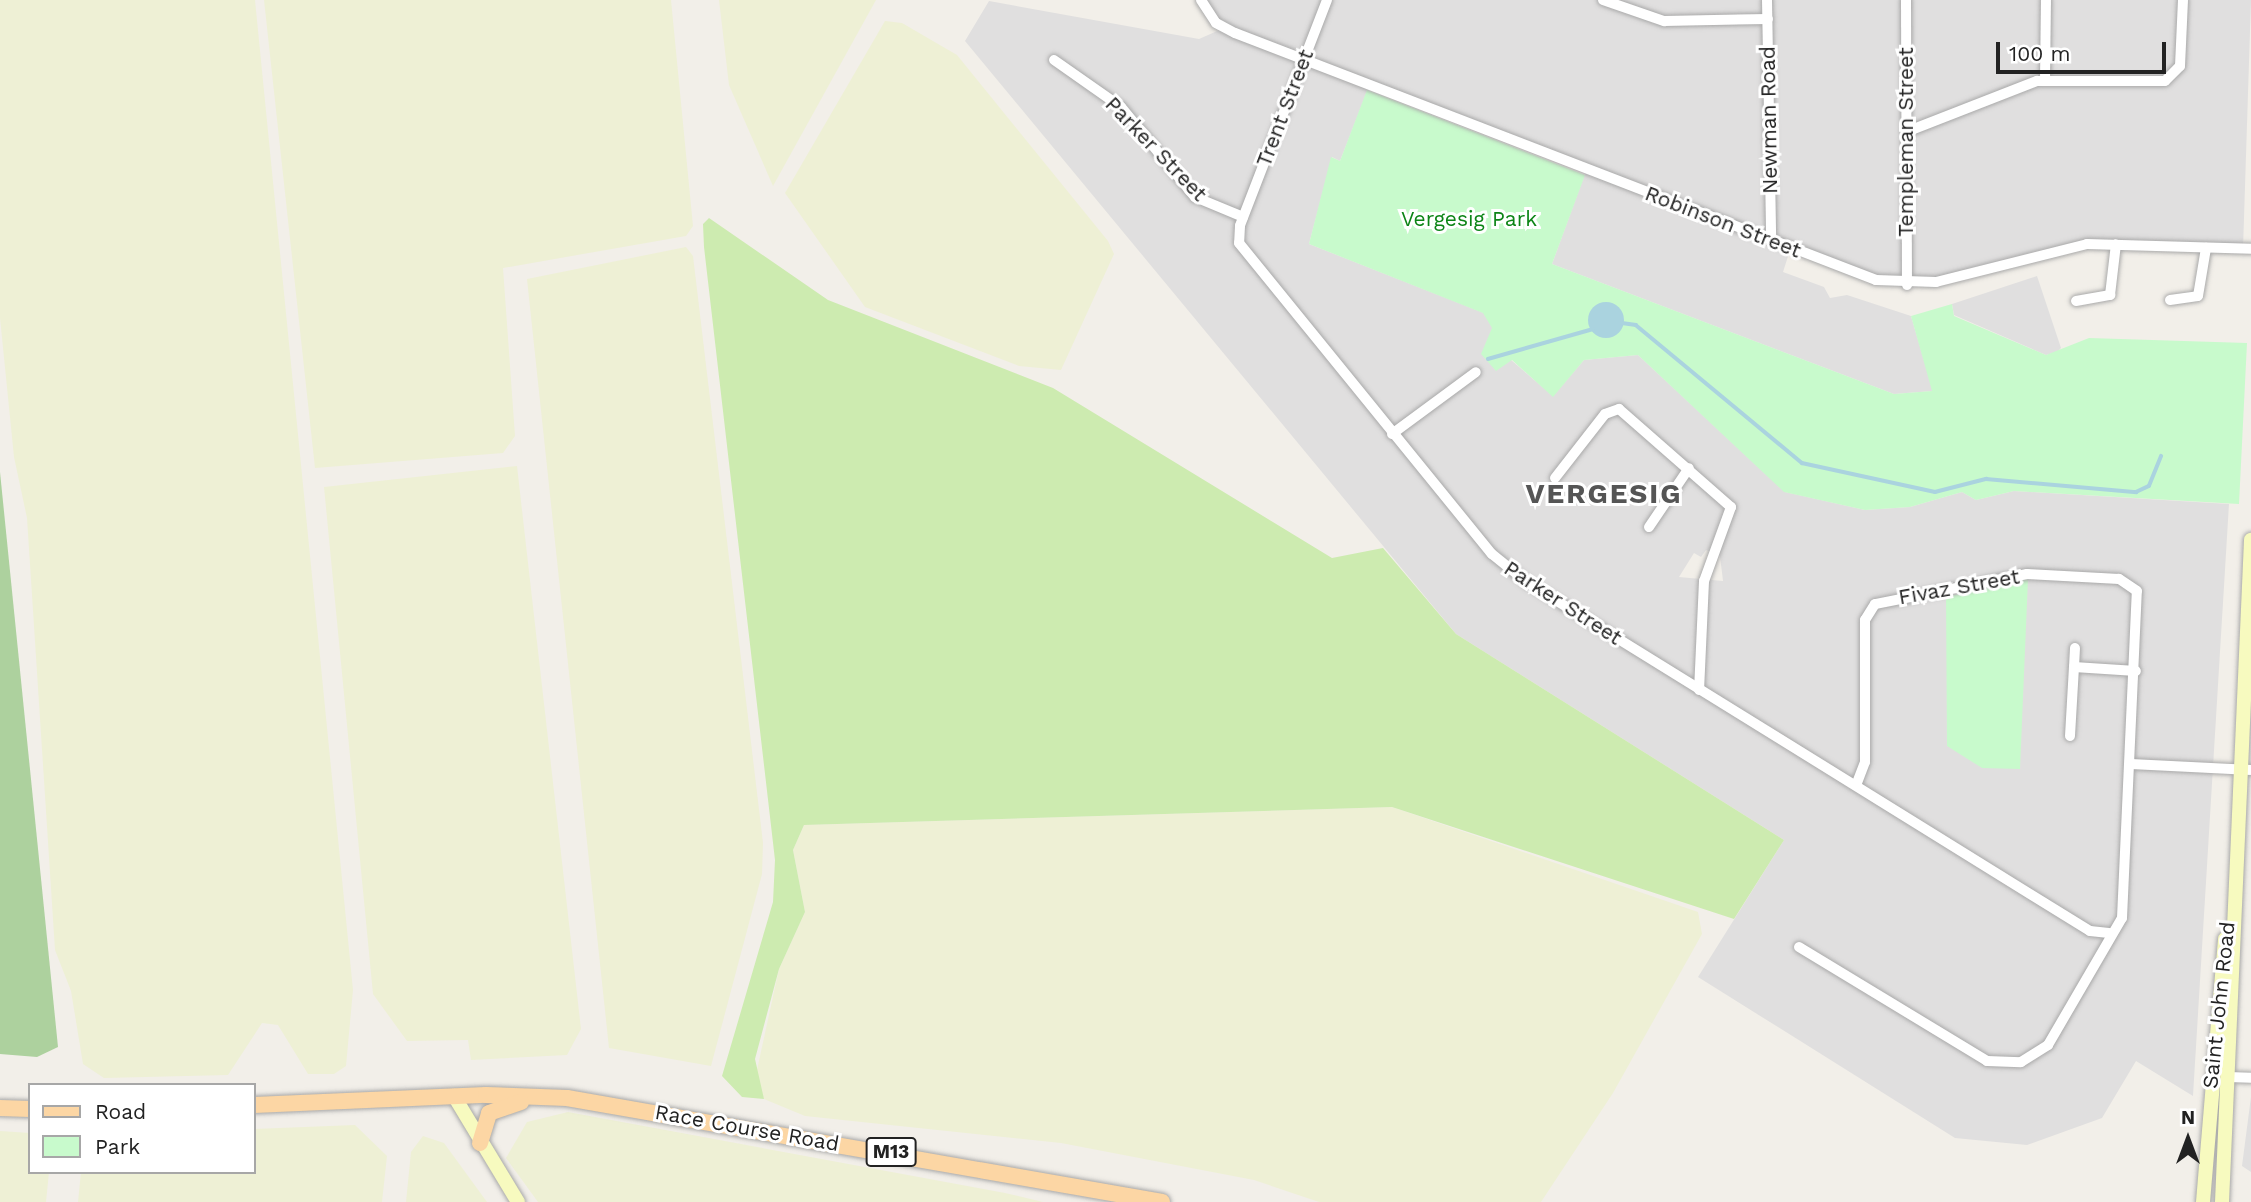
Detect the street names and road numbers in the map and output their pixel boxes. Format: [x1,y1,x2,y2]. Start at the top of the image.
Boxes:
street label: Trent Street [1251,46,1319,170]
street label: Newman Road [1755,46,1783,194]
street label: Templeman Street [1893,47,1919,237]
street label: Parker Street [1100,91,1212,207]
street label: Robinson Street [1641,181,1805,263]
street label: Parker Street [1499,555,1627,651]
street label: Fivaz Street [1896,564,2022,610]
street label: Saint John Road [2198,920,2240,1090]
street label: Race Course Road [653,1099,841,1157]
road number: M13 [865,1136,917,1168]

